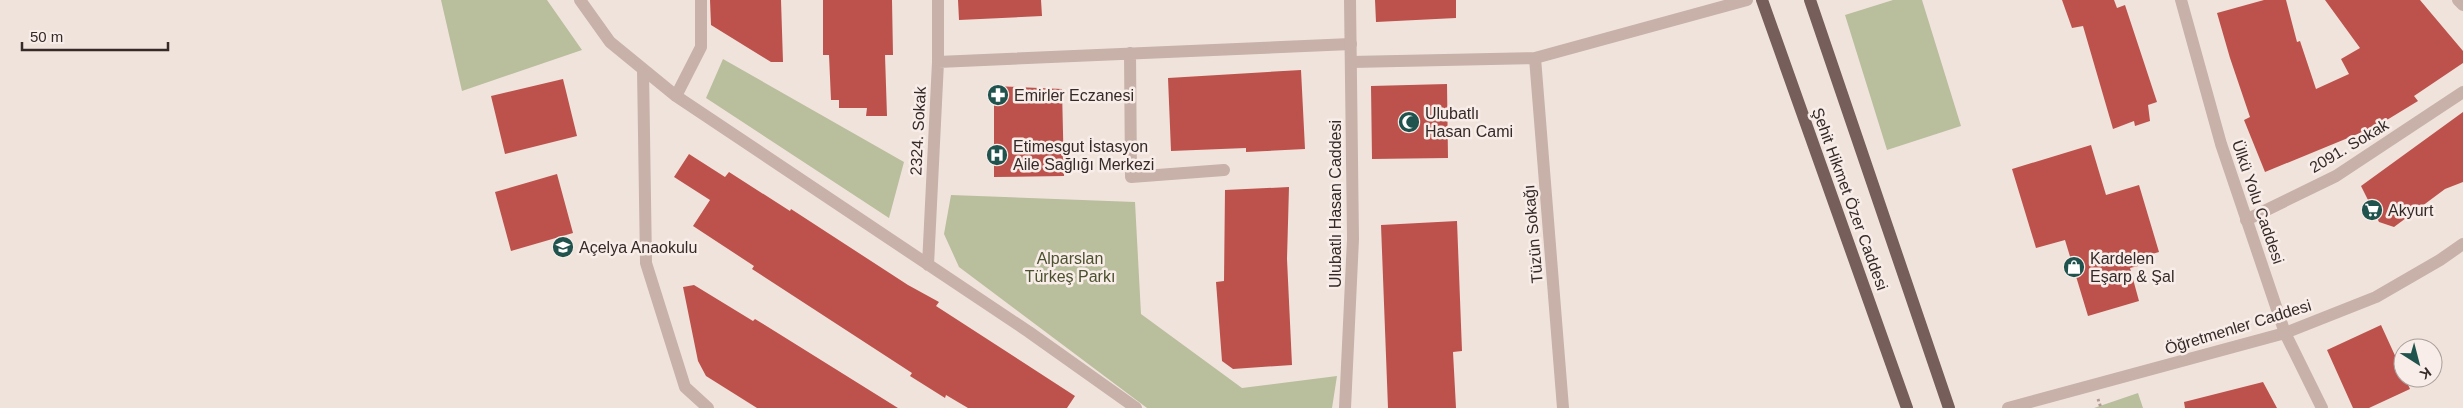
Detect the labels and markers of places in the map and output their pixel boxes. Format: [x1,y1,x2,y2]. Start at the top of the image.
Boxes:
pharmacy icon: Emirler Eczanesi [986,83,1010,107]
place label: Emirler Eczanesi [1014,87,1134,104]
place label: Ulubatlı Hasan Cami [1425,105,1513,140]
mosque icon: Ulubatlı Hasan Cami [1397,110,1421,134]
place label: Etimesgut İstasyon Aile Sağlığı Merkezi [1013,137,1154,173]
hospital icon: Etimesgut İstasyon Aile Sağlığı Merkezi [985,143,1009,167]
supermarket icon: Akyurt [2360,198,2384,222]
place label: Akyurt [2388,202,2434,219]
school or university icon: Açelya Anaokulu [551,235,575,259]
place label: Açelya Anaokulu [579,239,697,256]
place label: Kardelen Eşarp & Şal [2090,250,2174,285]
shop icon: Kardelen Eşarp & Şal [2062,255,2086,279]

